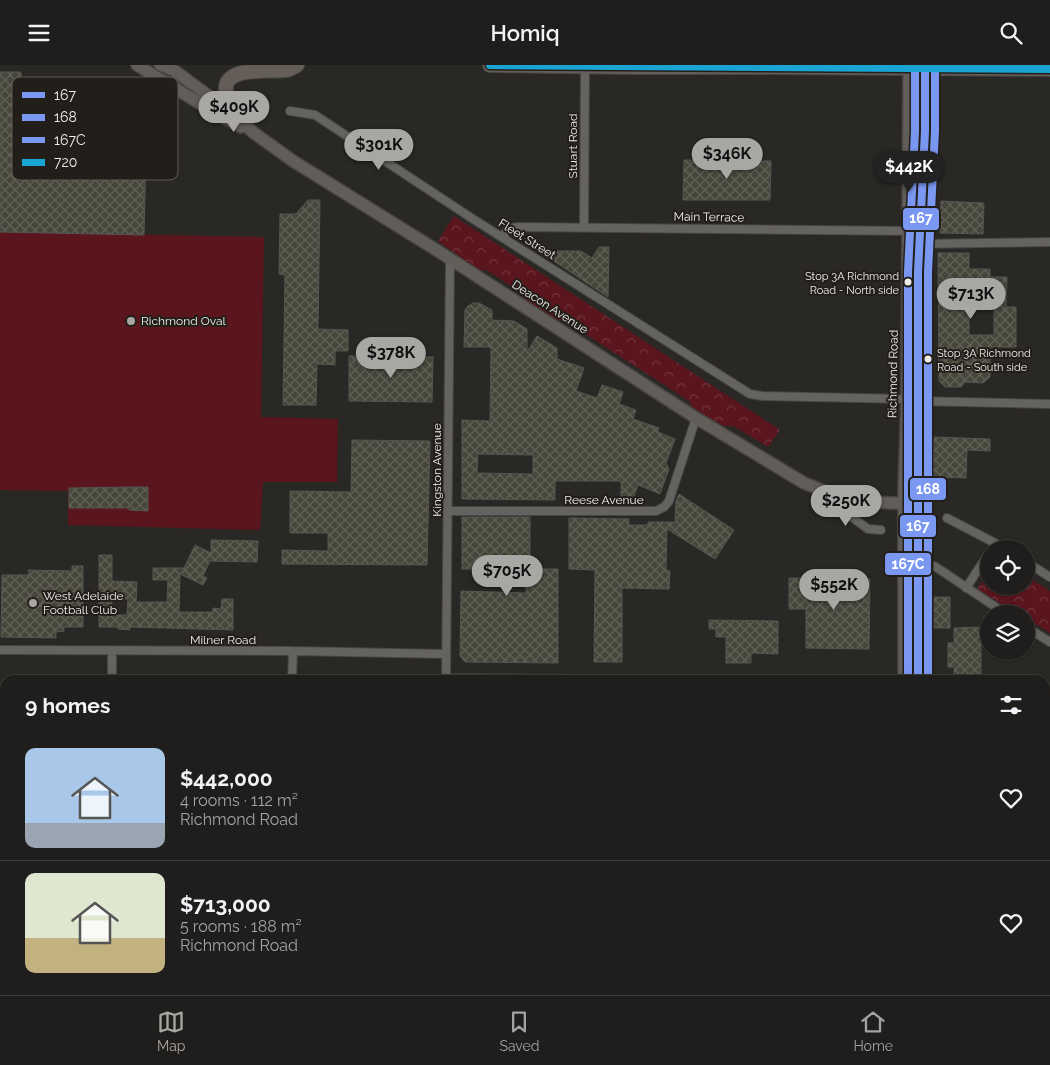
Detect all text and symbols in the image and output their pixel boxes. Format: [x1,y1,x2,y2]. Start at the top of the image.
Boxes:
icon: menu [25,19,53,47]
icon: search [997,19,1025,47]
text: Homiq [491,20,559,46]
legend [12,77,178,180]
text: 167 [54,87,76,103]
pin: $409K [199,91,269,133]
text: $409K [209,97,259,116]
text: 168 [54,109,77,125]
street label: Stuart Road [566,114,580,178]
pin: $301K [344,129,414,171]
text: 167C [54,132,86,148]
text: $301K [355,135,403,154]
pin: $346K [692,137,762,180]
text: $346K [703,144,751,163]
pin: $442K [874,151,944,193]
text: 720 [54,154,77,170]
text: $442K [885,157,933,176]
line badge: 167 [902,207,940,231]
street label: Main Terrace [673,209,745,225]
text: 167 [909,210,933,226]
street label: Fleet Street [496,216,558,262]
place label: Stop 3A Richmond Road - North side [805,270,900,297]
street label: Deacon Avenue [509,277,591,337]
marker: Stop 3A Richmond Road - North side [903,277,913,287]
pin: $713K [936,277,1006,320]
text: $713K [948,284,994,303]
place label: Richmond Oval [141,314,226,328]
marker: Richmond Oval [125,315,137,327]
street label: Richmond Road [885,330,901,418]
pin: $378K [356,337,426,379]
text: $378K [367,343,415,362]
place label: Stop 3A Richmond Road - South side [937,347,1031,374]
marker: Stop 3A Richmond Road - South side [923,354,933,364]
street label: Kingston Avenue [430,423,444,517]
line badge: 168 [909,477,947,501]
text: 168 [916,481,940,497]
pin: $250K [811,485,881,527]
text: $250K [822,491,870,510]
street label: Reese Avenue [564,493,644,507]
line badge: 167 [899,514,937,538]
text: 167 [906,518,930,534]
map controls [980,540,1035,660]
button: locate [980,540,1035,595]
line badge: 167C [884,552,932,576]
pin: $705K [472,555,542,597]
text: 167C [892,556,925,572]
text: $705K [483,561,531,580]
pin: $552K [799,569,869,611]
text: $552K [810,575,858,594]
place label: West Adelaide Football Club [43,589,124,617]
marker: West Adelaide Football Club [27,597,39,609]
button: layers [980,605,1035,660]
street label: Milner Road [190,633,256,647]
icon: filters [997,691,1025,719]
text: 9 homes [25,693,110,718]
text: $442,000 [180,766,273,791]
icon: home [65,768,125,828]
icon: heart [997,784,1025,812]
text: 4 rooms · 112 m² [180,791,298,810]
text: Richmond Road [180,810,298,829]
text: $713,000 [180,892,271,917]
icon: home [65,893,125,953]
icon: heart [997,909,1025,937]
text: 5 rooms · 188 m² [180,917,302,936]
text: Richmond Road [180,936,298,955]
tab: Map [157,1008,185,1054]
tab: Saved [499,1008,539,1054]
tab: Home [853,1008,893,1054]

